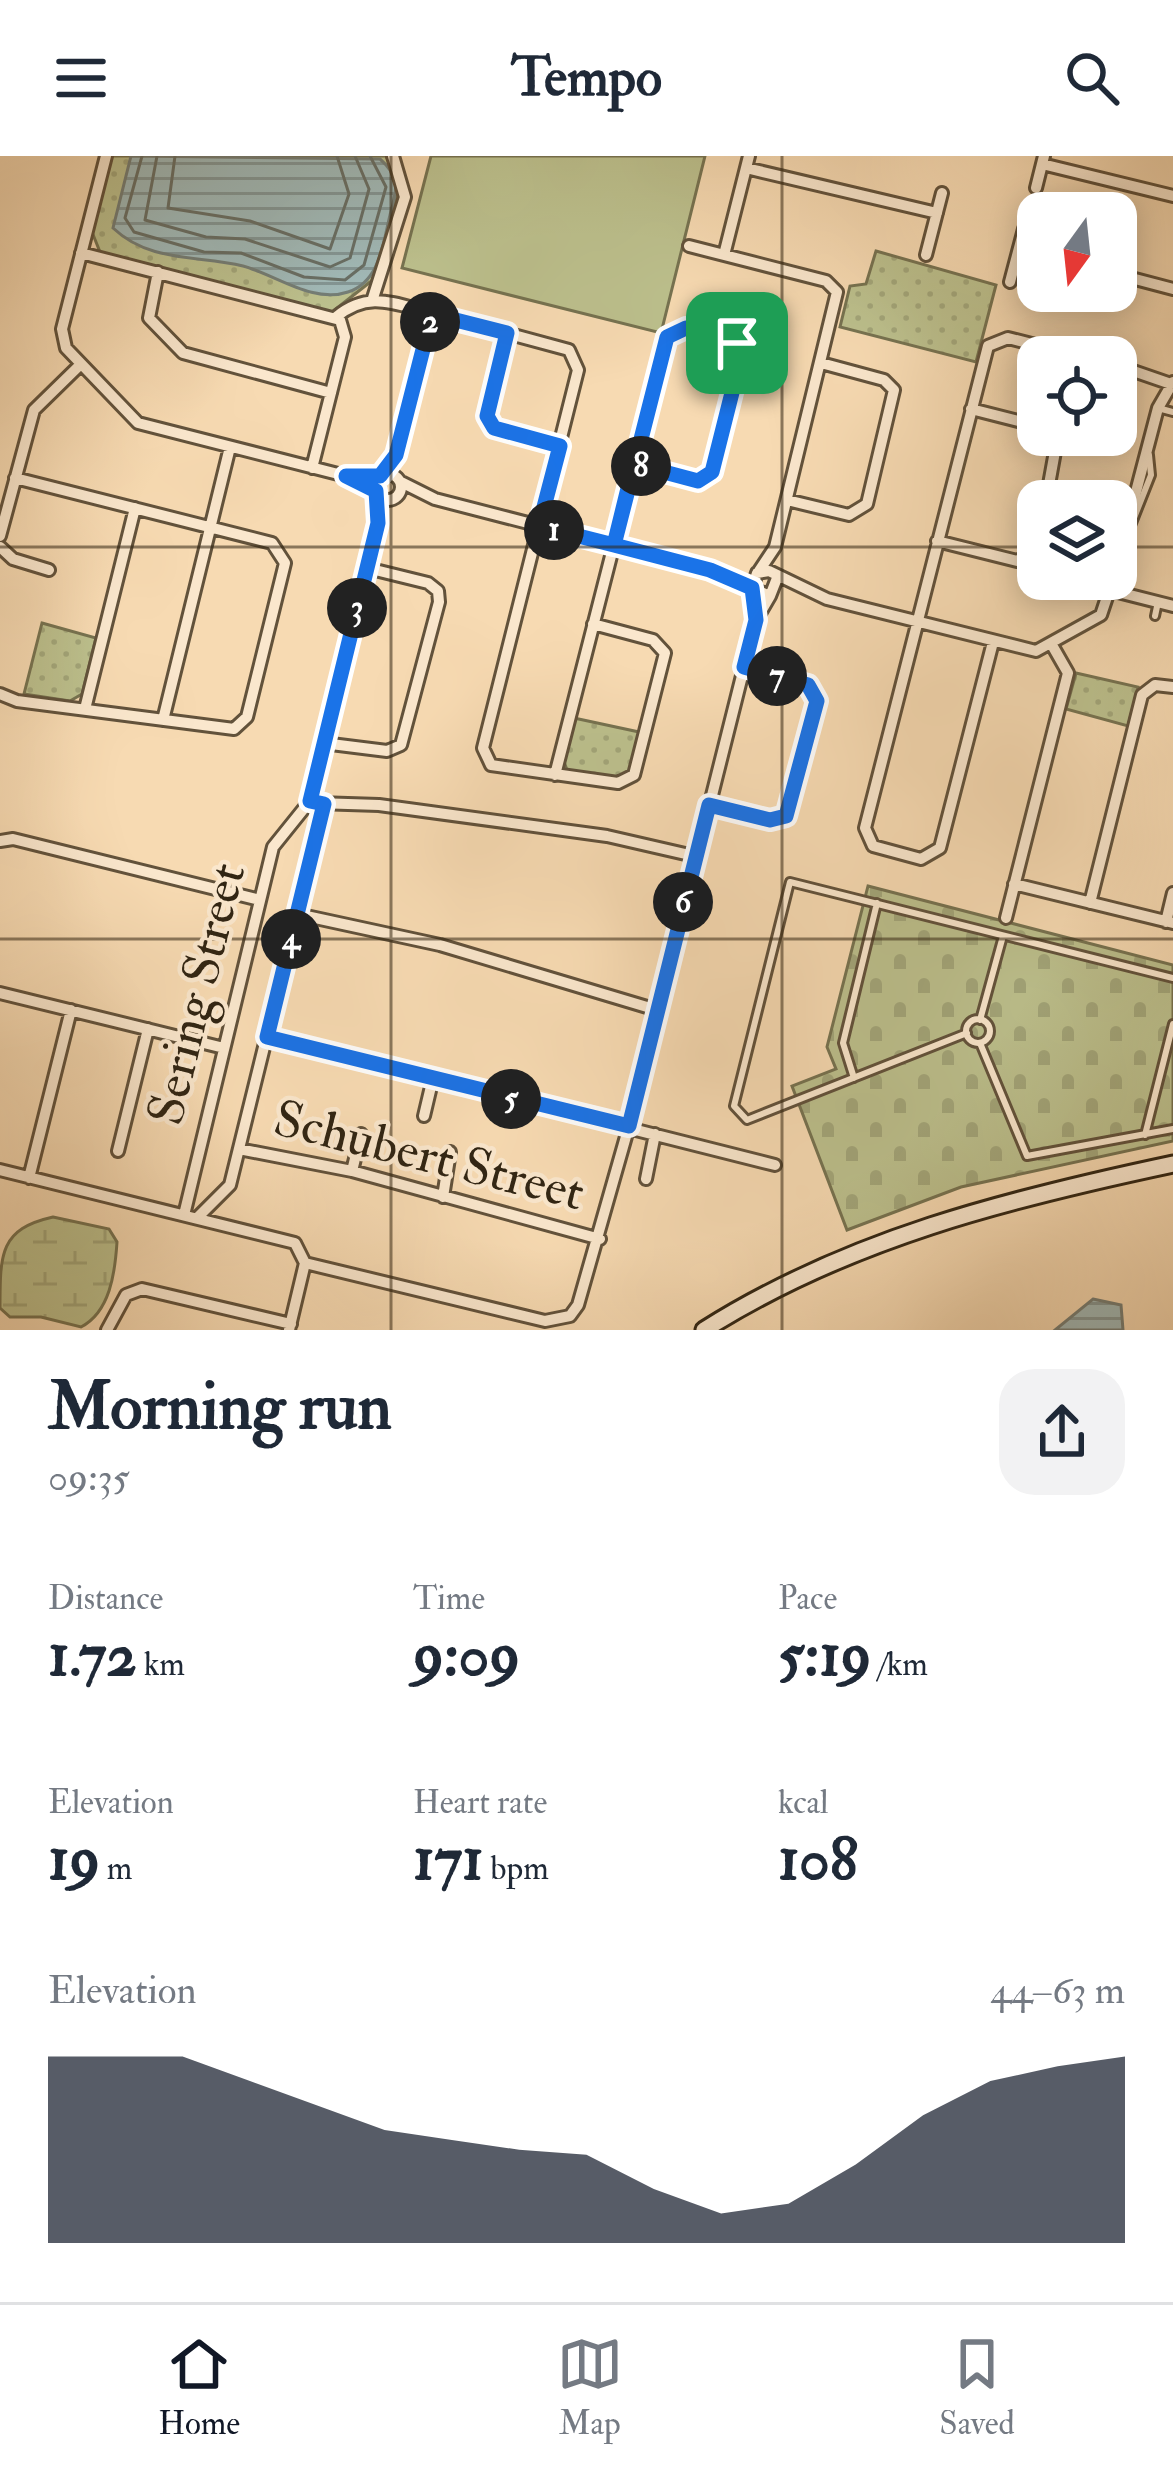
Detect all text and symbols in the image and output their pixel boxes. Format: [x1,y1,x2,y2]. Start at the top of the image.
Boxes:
text: Tempo [511,44,662,112]
icon: menu [48,45,114,111]
icon: search [1059,45,1125,111]
north arrow [1017,192,1137,312]
map controls [1017,192,1137,600]
pin: 2 [400,292,460,352]
pin [686,292,788,394]
text: 2 [422,301,438,342]
icon: arrive [704,310,770,376]
button: locate [1017,336,1137,456]
pin: 8 [611,436,671,496]
text: 8 [633,445,649,486]
button: layers [1017,480,1137,600]
pin: 1 [524,500,584,560]
text: 1 [548,509,560,550]
pin: 3 [327,578,387,638]
text: 3 [351,587,363,628]
pin: 7 [747,646,807,706]
text: 7 [769,655,785,696]
street label: Sering Street [134,857,260,1131]
pin: 6 [653,872,713,932]
text: 6 [675,881,691,922]
pin: 4 [261,909,321,969]
text: 4 [282,918,300,959]
pin: 5 [481,1069,541,1129]
text: 5 [504,1078,518,1119]
street label: Schubert Street [267,1087,591,1225]
text: Morning run [48,1366,392,1449]
button: share [999,1369,1125,1495]
text: 09:35 [48,1453,130,1502]
text: Distance [48,1578,163,1619]
text: Time [413,1578,485,1619]
text: Pace [778,1578,837,1619]
text: 1.72 [48,1619,137,1694]
text: 9:09 [413,1619,520,1694]
text: 5:19 [778,1619,871,1694]
text: km [137,1644,185,1685]
text: /km [871,1644,928,1685]
text: Elevation [48,1782,174,1823]
text: Heart rate [413,1782,547,1823]
text: kcal [778,1782,829,1823]
text: 19 [48,1823,100,1898]
text: 171 [413,1823,483,1898]
text: 108 [778,1823,858,1898]
text: m [100,1848,132,1889]
text: bpm [483,1848,549,1889]
text: Elevation [48,1966,197,2015]
text: 44–63 m [990,1966,1125,2015]
tab: Home [158,2331,240,2444]
tab: Map [557,2331,623,2444]
tab: Saved [939,2331,1015,2444]

